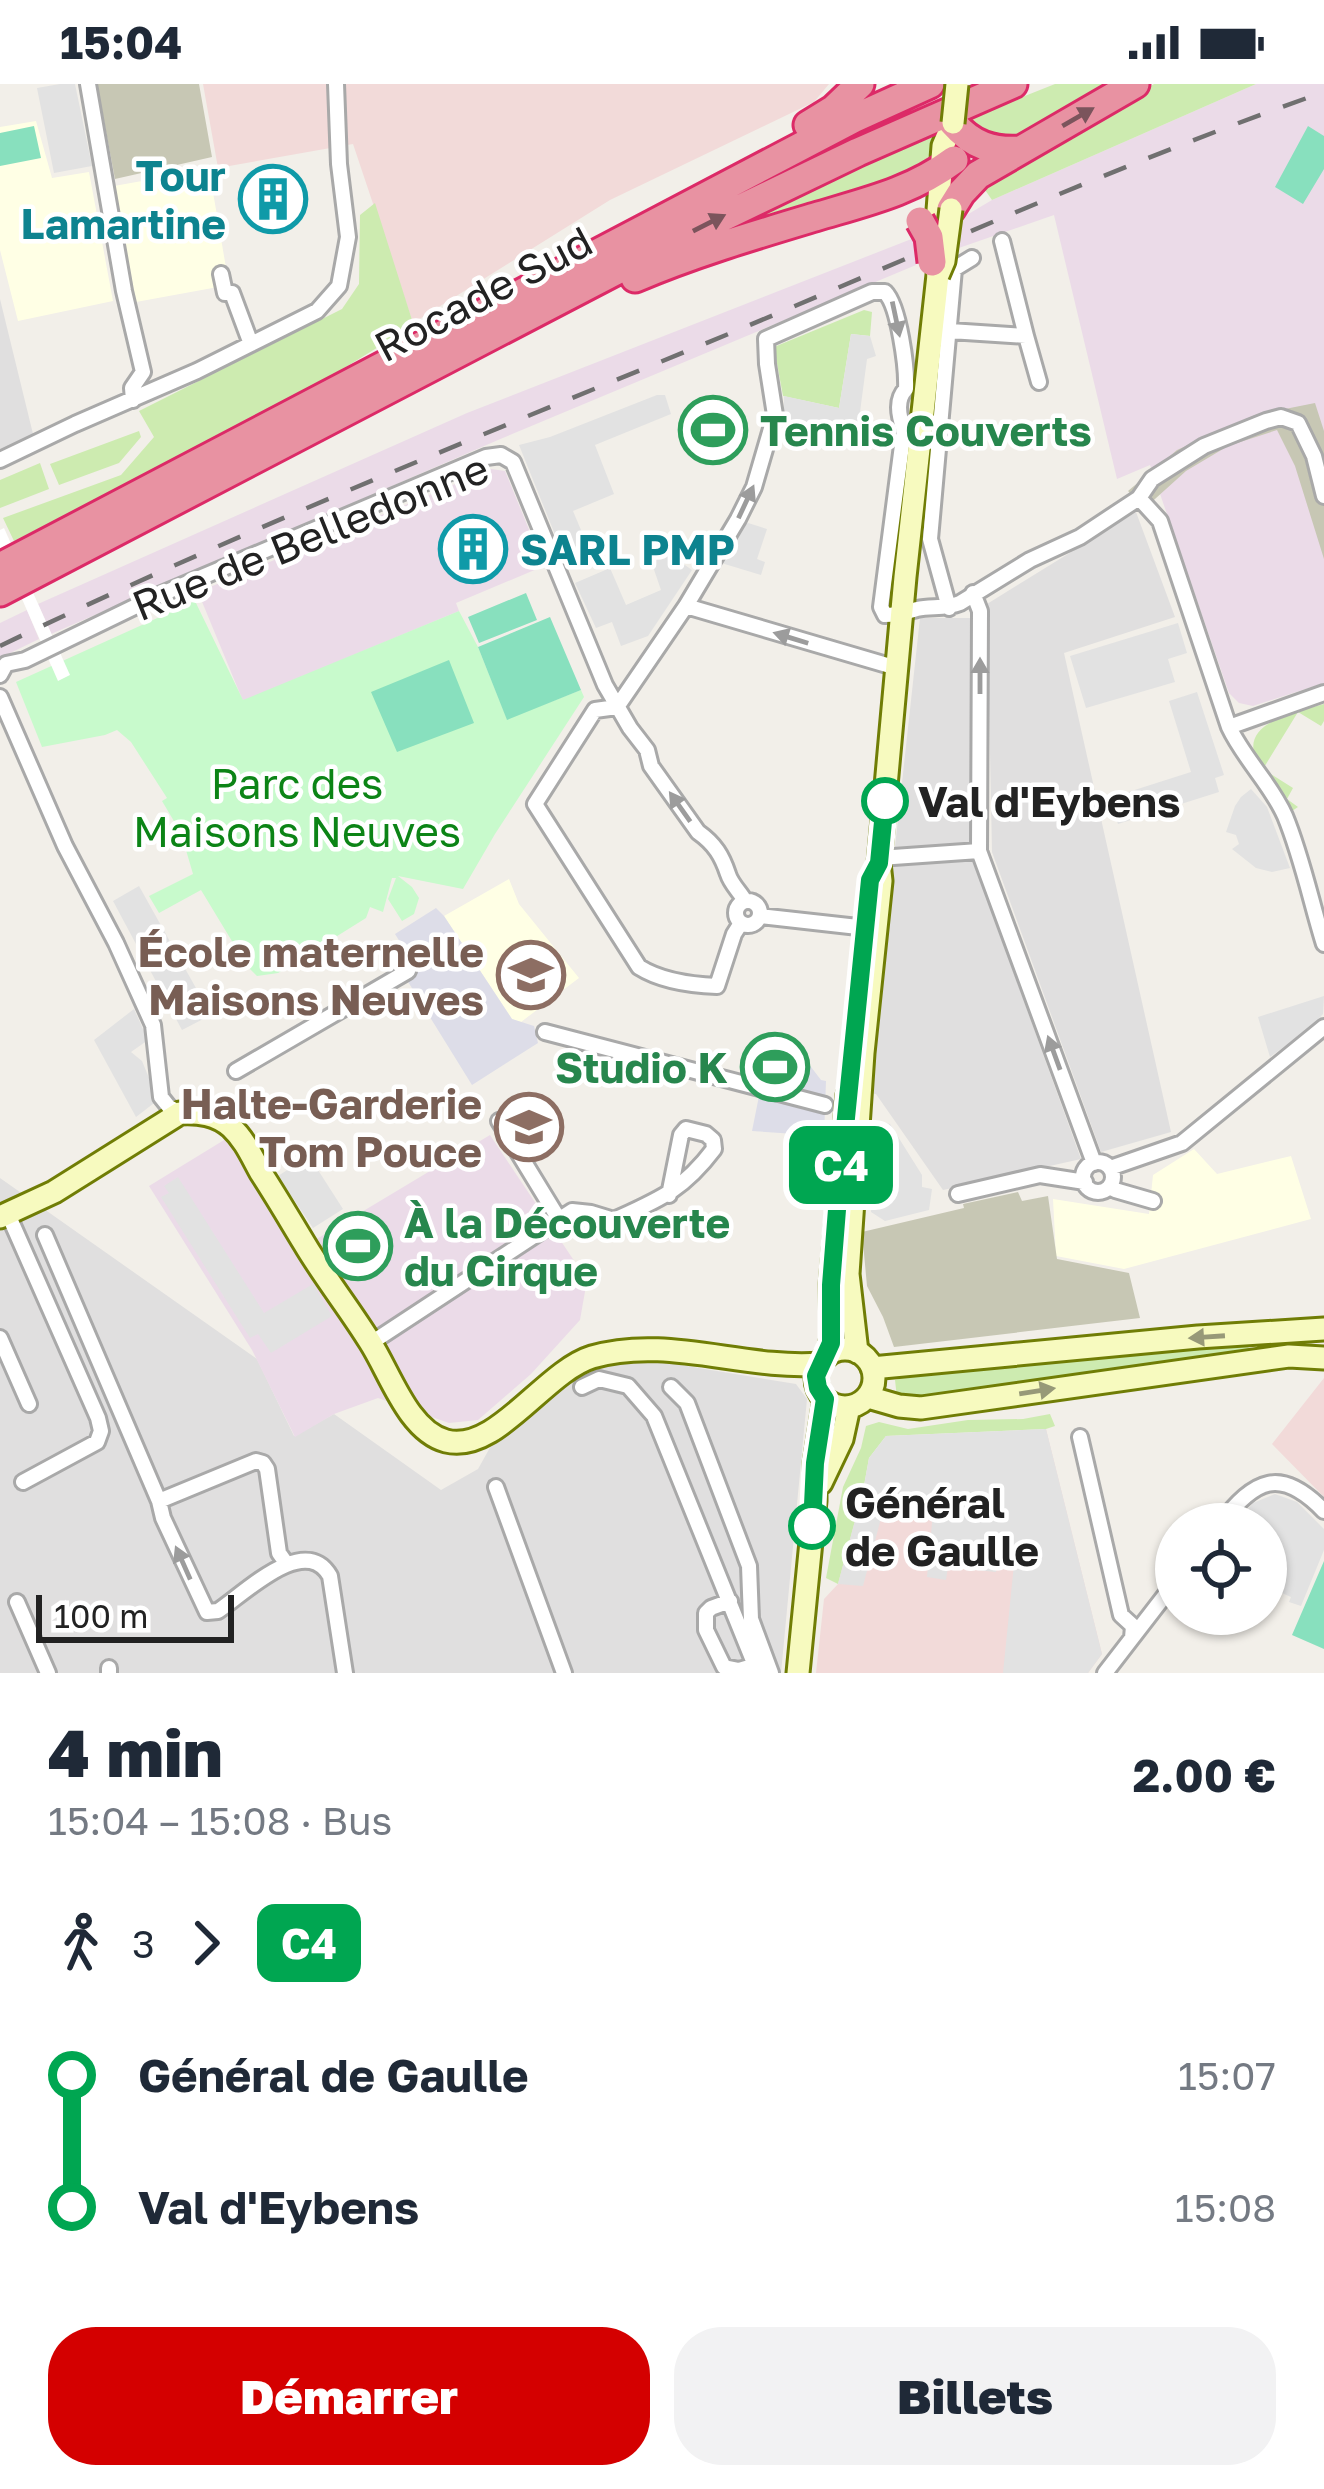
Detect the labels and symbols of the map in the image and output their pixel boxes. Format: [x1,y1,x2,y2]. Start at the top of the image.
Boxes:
one-way arrow [1062,108,1095,129]
place label: Tour Lamartine [20,150,226,248]
building icon: Tour Lamartine [238,164,308,234]
one-way arrow [692,214,726,234]
street label: Rocade Sud [366,215,600,371]
one-way arrow [887,300,906,338]
sports icon: Tennis Couverts [678,395,748,465]
place label: Tennis Couverts [760,405,1092,455]
street label: Rue de Belledonne [125,442,495,630]
one-way arrow [736,484,756,519]
building icon: SARL PMP [438,514,508,584]
place label: SARL PMP [520,524,735,574]
one-way arrow [772,628,809,646]
one-way arrow [970,656,990,694]
park label: Parc des Maisons Neuves [133,758,461,856]
place label: Val d'Eybens [918,776,1180,826]
marker: Val d'Eybens [863,779,907,823]
one-way arrow [669,791,692,823]
place label: École maternelle Maisons Neuves [138,926,484,1024]
school or university icon: École maternelle Maisons Neuves [496,940,566,1010]
sports icon: Studio K [740,1032,810,1102]
one-way arrow [1044,1035,1063,1071]
place label: Studio K [555,1042,728,1092]
place label: Halte-Garderie Tom Pouce [181,1078,482,1176]
school or university icon: Halte-Garderie Tom Pouce [494,1092,564,1162]
line badge: C4 [787,1126,895,1204]
place label: À la Découverte du Cirque [404,1197,730,1295]
sports icon: À la Découverte du Cirque [323,1211,393,1281]
one-way arrow [1188,1327,1225,1346]
one-way arrow [1019,1382,1056,1401]
place label: Général de Gaulle [845,1477,1039,1575]
marker: Général de Gaulle [790,1504,834,1548]
one-way arrow [173,1545,193,1580]
scale bar [36,1589,234,1642]

